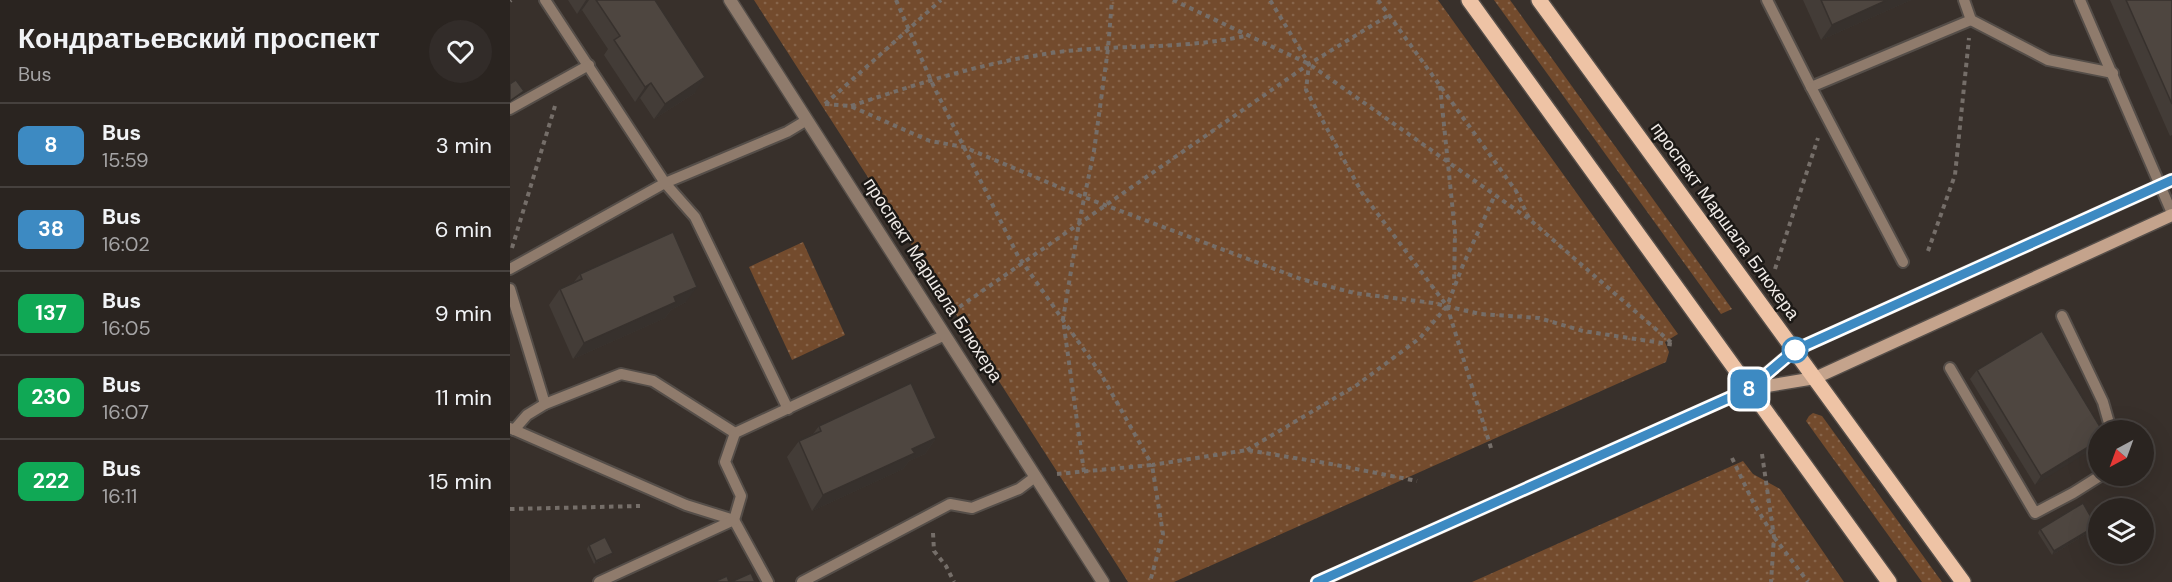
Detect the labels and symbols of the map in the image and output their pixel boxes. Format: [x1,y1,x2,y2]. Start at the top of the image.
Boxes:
street label: проспект Маршала Блюхера [1645,117,1805,325]
street label: проспект Маршала Блюхера [858,173,1009,388]
unlabelled marker [1782,337,1808,363]
line badge: 8 [1730,370,1768,408]
north arrow [2088,420,2154,486]

